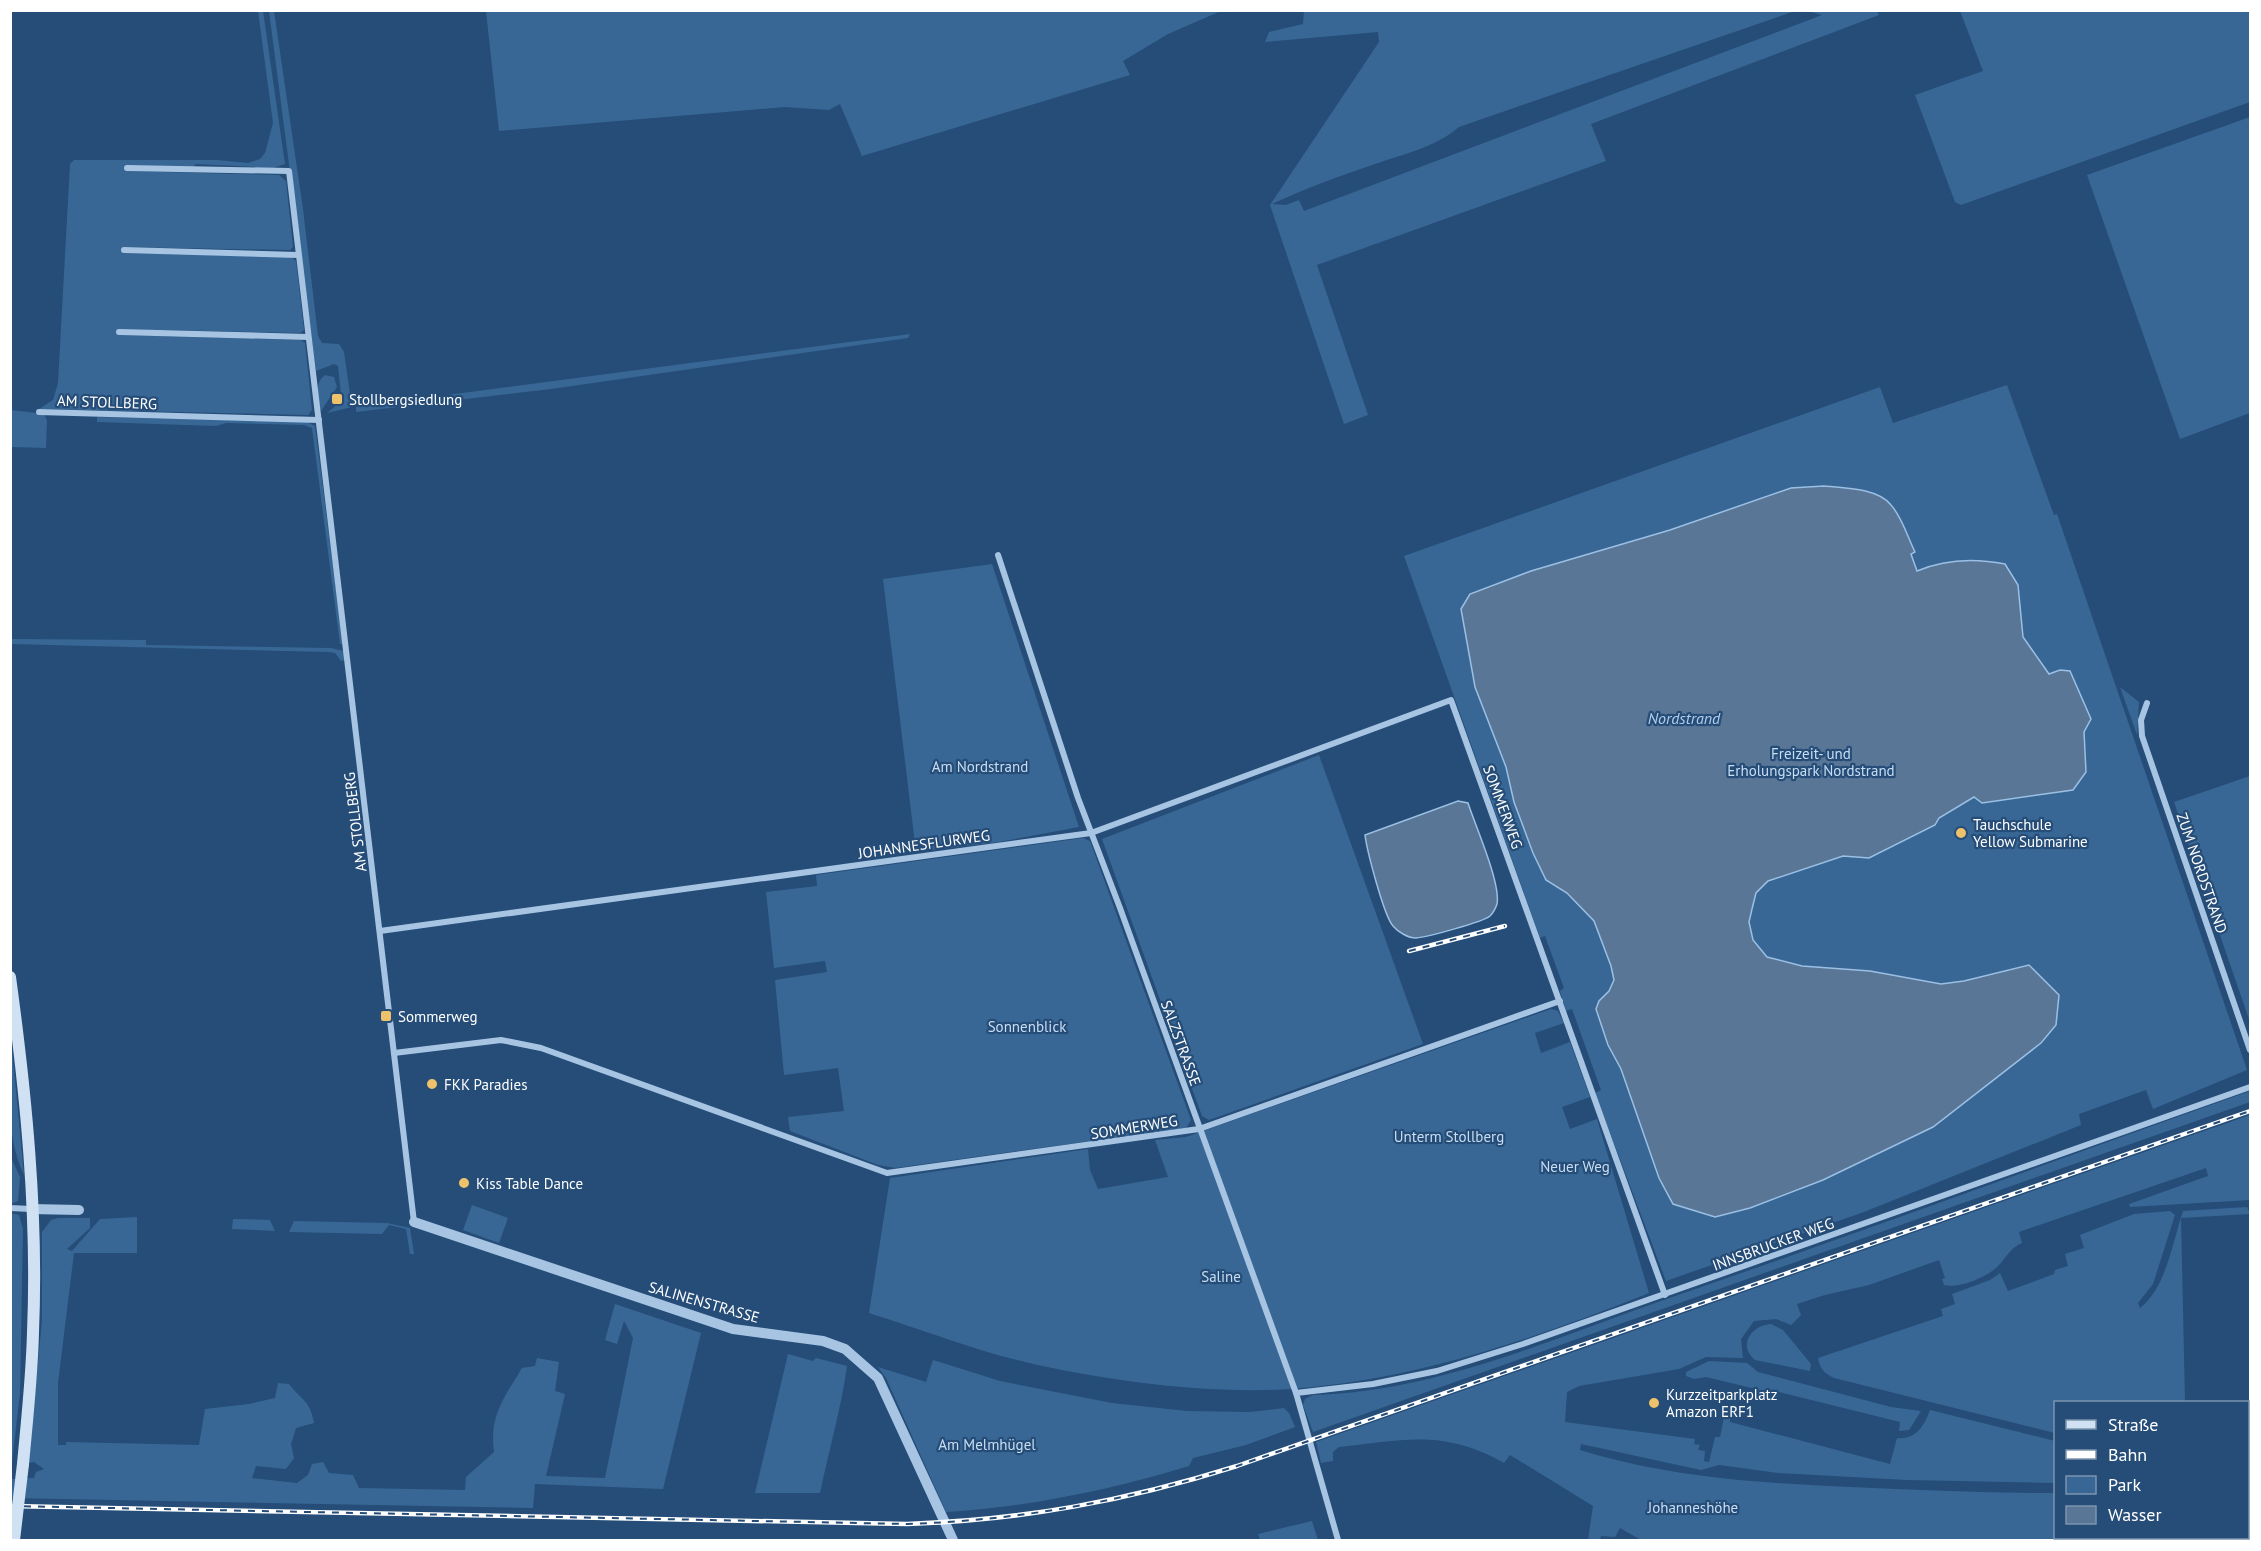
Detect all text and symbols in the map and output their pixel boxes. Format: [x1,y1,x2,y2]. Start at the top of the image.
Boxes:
place label: Stollbergsiedlung [349,390,462,409]
street label: AM STOLLBERG [57,391,157,413]
marker: Stollbergsiedlung [330,392,344,406]
water label: Nordstrand [1648,708,1721,728]
park label: Freizeit- und Erholungspark Nordstrand [1727,744,1895,780]
park label: Am Nordstrand [932,757,1028,776]
street label: SOMMERWEG [1479,762,1527,852]
street label: AM STOLLBERG [339,771,371,873]
street label: ZUM NORDSTRAND [2172,810,2232,936]
place label: Tauchschule Yellow Submarine [1973,815,2088,851]
street label: JOHANNESFLURWEG [856,825,991,863]
marker: Tauchschule Yellow Submarine [1954,826,1968,840]
street label: SALZSTRASSE [1157,998,1205,1088]
place label: Sommerweg [398,1007,477,1026]
marker: Sommerweg [379,1009,393,1023]
park label: Sonnenblick [988,1017,1067,1036]
place label: FKK Paradies [444,1075,527,1094]
marker: FKK Paradies [425,1077,439,1091]
street label: SOMMERWEG [1089,1111,1179,1143]
park label: Unterm Stollberg [1394,1127,1504,1146]
park label: Neuer Weg [1540,1157,1610,1176]
place label: Kiss Table Dance [476,1174,583,1193]
marker: Kiss Table Dance [457,1176,471,1190]
street label: INNSBRUCKER WEG [1710,1213,1836,1275]
park label: Saline [1201,1267,1241,1286]
street label: SALINENSTRASSE [646,1277,762,1327]
place label: Kurzzeitparkplatz Amazon ERF1 [1666,1385,1777,1421]
marker: Kurzzeitparkplatz Amazon ERF1 [1647,1396,1661,1410]
legend [2054,1401,2249,1539]
text: Straße [2108,1413,2159,1436]
park label: Am Melmhügel [938,1435,1036,1454]
text: Bahn [2108,1443,2147,1466]
text: Park [2108,1473,2141,1496]
park label: Johanneshöhe [1647,1498,1738,1517]
text: Wasser [2108,1503,2162,1526]

